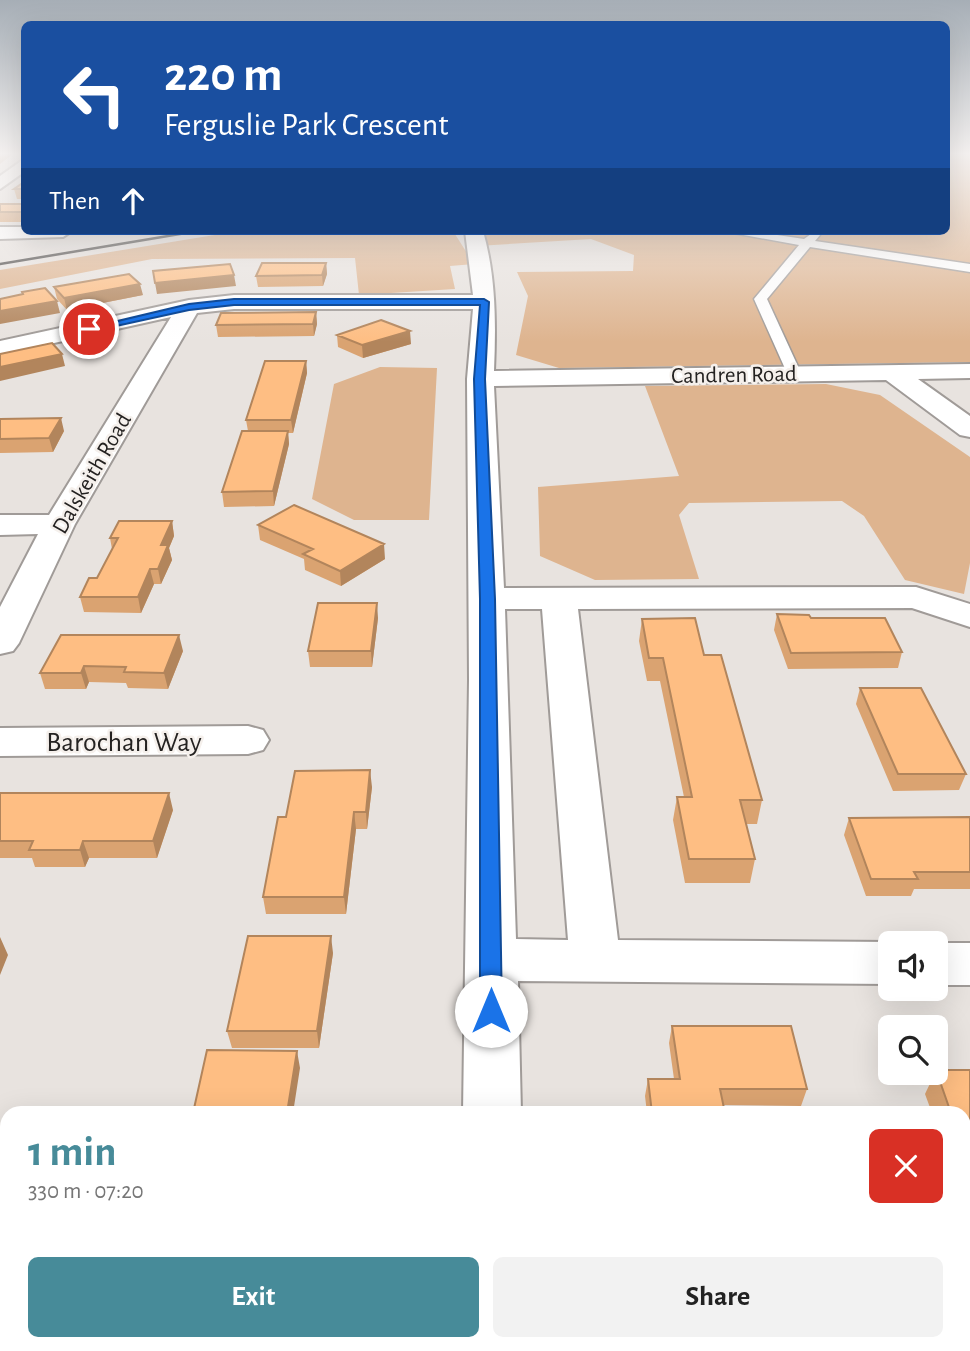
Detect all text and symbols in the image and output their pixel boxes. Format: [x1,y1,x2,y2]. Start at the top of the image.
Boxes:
icon: left [49,49,140,140]
text: 220 m [164,51,283,100]
text: Ferguslie Park Crescent [164,109,448,141]
icon: ahead [114,182,152,220]
text: Then [49,188,100,214]
pin [59,299,119,359]
icon: arrive [70,310,108,348]
street label: Candren Road [671,363,797,388]
street label: Dalskeith Road [49,410,136,538]
street label: Barochan Way [46,729,202,757]
map controls [878,931,948,1085]
button: sound [878,931,948,1001]
position arrow [454,974,528,1048]
button: search [878,1015,948,1085]
button: close [869,1129,943,1203]
text: 1 min [28,1131,117,1173]
text: 330 m · 07:20 [28,1180,144,1203]
button: Exit [28,1257,479,1337]
button: Share [493,1257,943,1337]

